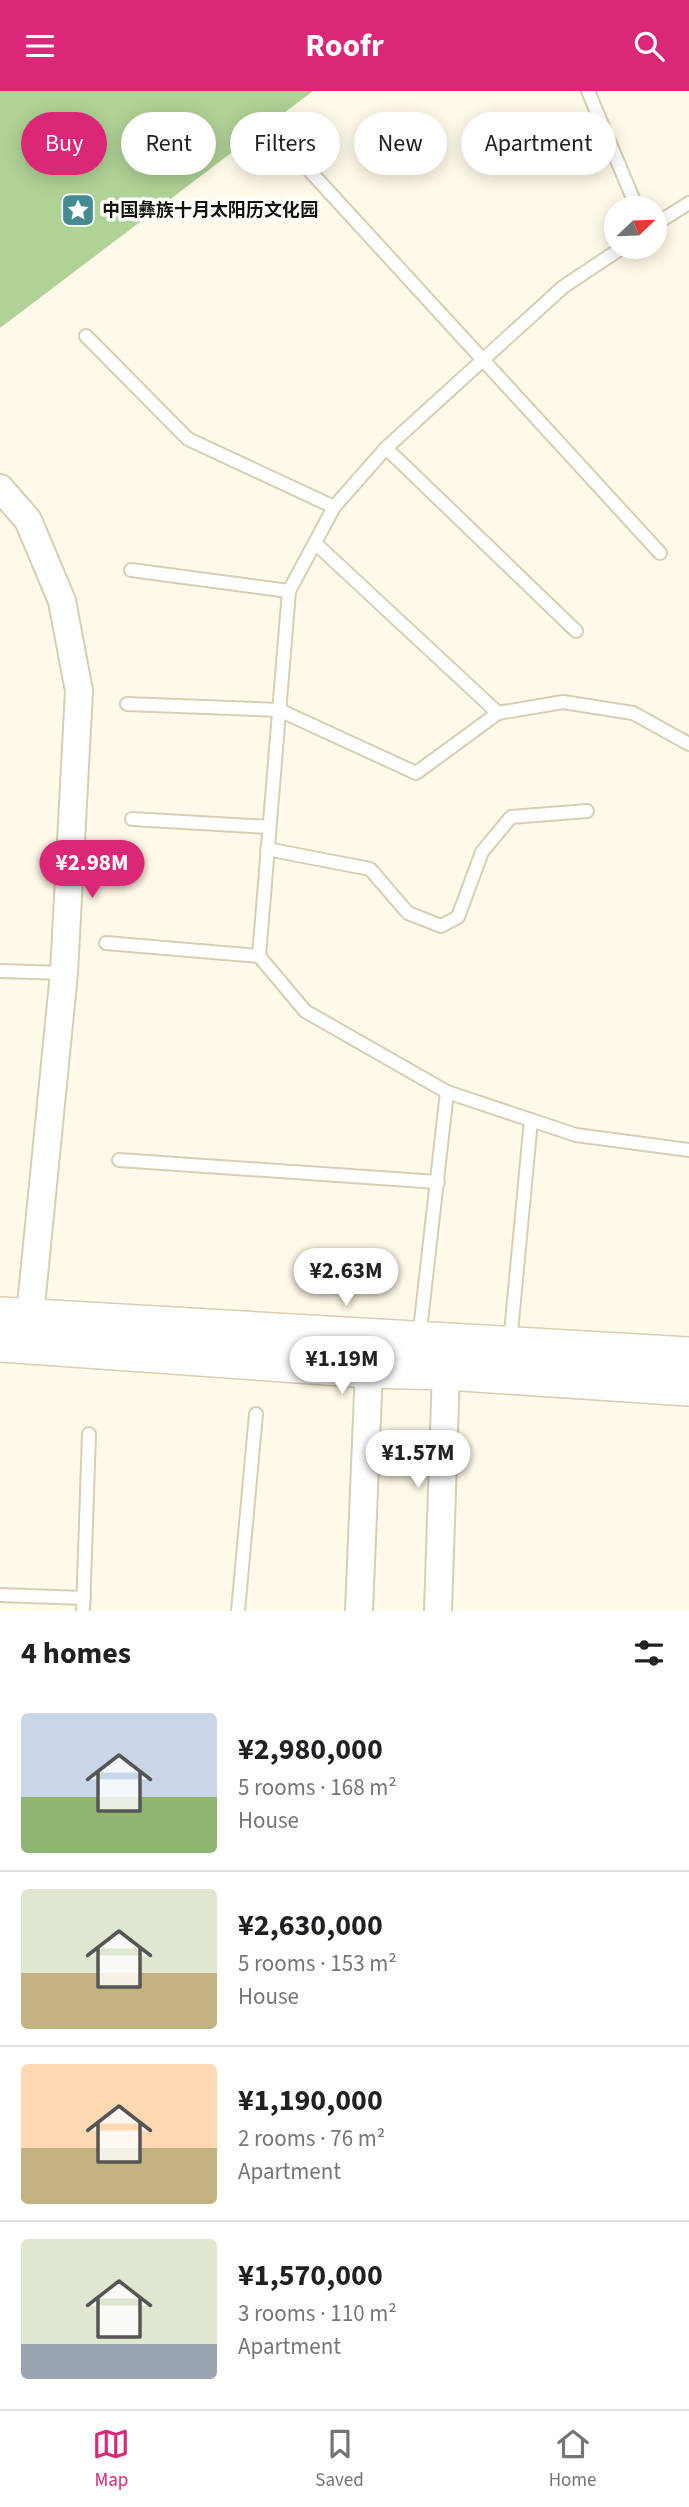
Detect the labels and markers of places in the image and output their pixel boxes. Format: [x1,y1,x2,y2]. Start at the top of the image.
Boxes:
place icon: 中国彝族十月太阳历文化园 [59,191,97,229]
place label: 中国彝族十月太阳历文化园 [102,198,318,223]
pin: ¥2.98M [35,841,149,900]
pin: ¥2.63M [289,1249,403,1308]
pin: ¥1.19M [285,1337,399,1396]
pin: ¥1.57M [361,1431,475,1490]

